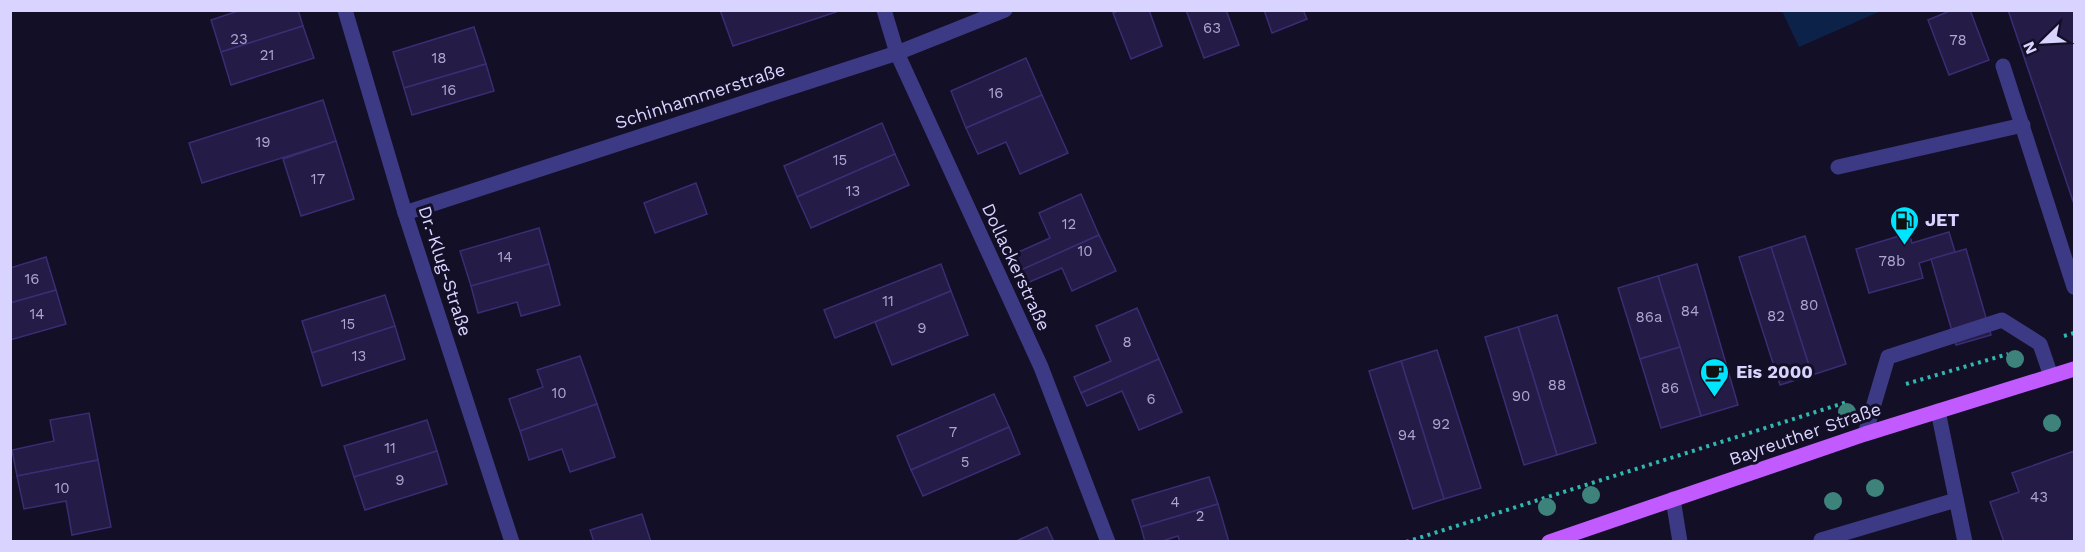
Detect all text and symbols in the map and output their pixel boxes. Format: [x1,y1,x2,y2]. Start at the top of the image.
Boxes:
north arrow [2013,12,2073,72]
house number: 63 [1203,19,1221,37]
house number: 23 [230,30,248,48]
house number: 78 [1949,31,1967,49]
text: N [2019,39,2041,57]
house number: 21 [260,46,274,64]
house number: 18 [431,49,447,67]
street label: Schinhammerstraße [612,58,787,133]
house number: 16 [442,81,456,99]
house number: 16 [989,84,1003,102]
house number: 19 [255,133,271,151]
house number: 15 [833,151,847,169]
house number: 17 [311,170,325,188]
house number: 13 [846,182,860,200]
street label: Dollackerstraße [978,200,1055,334]
street label: Dr.-Klug-Straße [415,203,476,339]
fuel station icon: JET [1888,204,1920,246]
place label: JET [1925,209,1959,230]
house number: 12 [1062,215,1076,233]
house number: 10 [1077,242,1093,260]
house number: 14 [497,248,513,266]
house number: 78b [1879,252,1905,270]
house number: 16 [25,270,39,288]
house number: 11 [882,292,894,310]
house number: 80 [1800,296,1818,314]
house number: 84 [1681,302,1699,320]
house number: 14 [29,305,45,323]
house number: 82 [1767,307,1785,325]
house number: 86a [1636,308,1663,326]
house number: 15 [341,315,355,333]
house number: 9 [917,319,927,337]
house number: 8 [1122,333,1132,351]
house number: 13 [352,347,366,365]
cafe icon: Eis 2000 [1699,356,1731,398]
place label: Eis 2000 [1736,361,1813,382]
house number: 88 [1548,376,1566,394]
house number: 86 [1661,379,1679,397]
house number: 10 [551,384,567,402]
house number: 90 [1512,387,1530,405]
house number: 6 [1146,390,1156,408]
street label: Bayreuther Straße [1726,398,1884,469]
house number: 92 [1432,415,1450,433]
house number: 7 [949,423,957,441]
house number: 94 [1398,426,1416,444]
house number: 11 [384,439,396,457]
house number: 5 [961,453,969,471]
house number: 9 [395,471,405,489]
house number: 10 [54,479,70,497]
house number: 43 [2030,488,2048,506]
house number: 4 [1170,493,1180,511]
house number: 2 [1196,507,1204,525]

